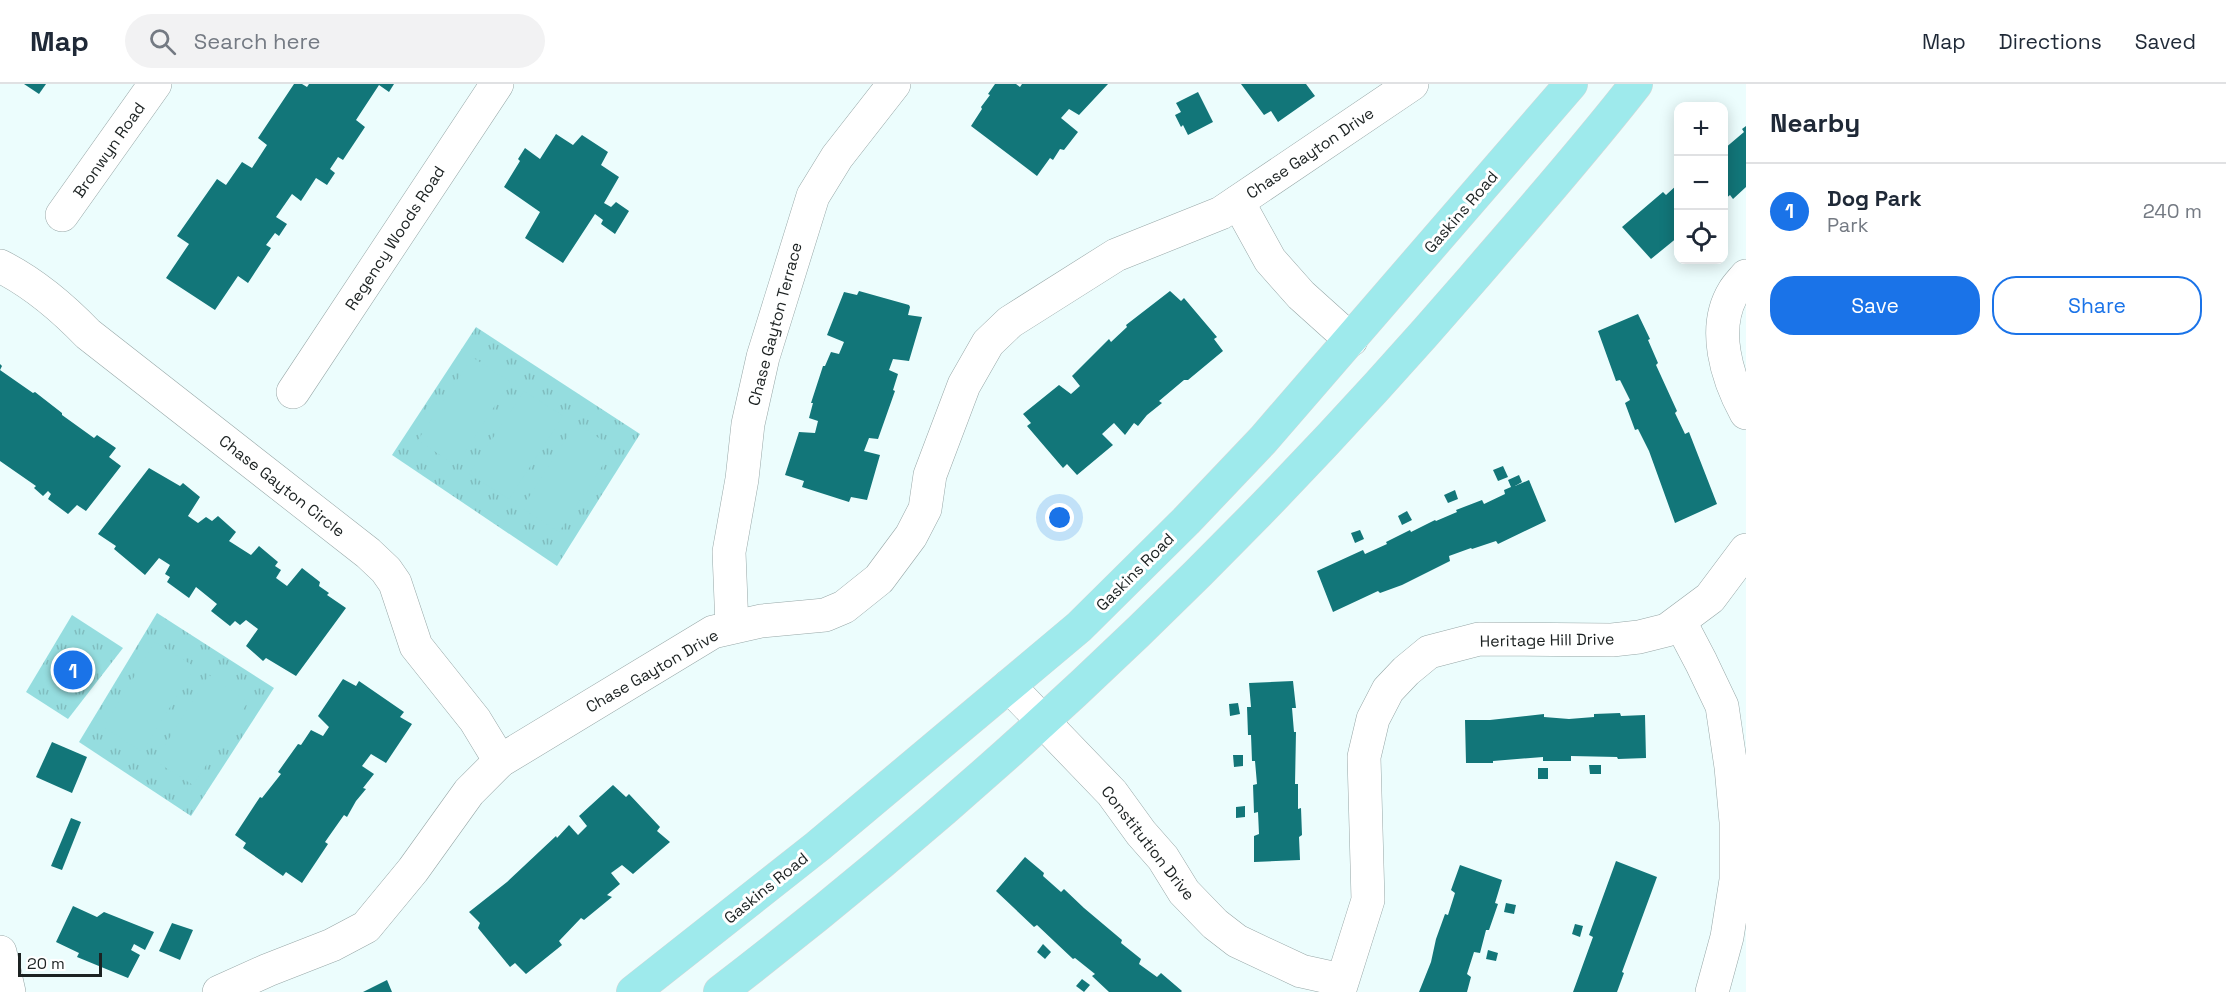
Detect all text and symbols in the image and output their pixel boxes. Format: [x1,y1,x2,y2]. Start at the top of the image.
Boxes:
search box [125,14,545,68]
text: Map [30,23,89,59]
icon: search [146,25,179,58]
text: Search here [194,27,321,55]
text: Map [1922,28,1966,55]
text: Directions [1999,28,2102,55]
text: Saved [2135,28,2196,55]
street label: Bronwyn Road [68,98,150,202]
street label: Chase Gayton Drive [1242,102,1378,204]
map controls [1674,102,1728,264]
button: + [1674,102,1728,156]
text: Nearby [1770,106,1860,140]
button: − [1674,156,1728,210]
street label: Regency Woods Road [340,162,450,314]
street label: Gaskins Road [1420,167,1502,257]
text: Dog Park [1827,184,1922,212]
text: 1 [1785,198,1794,224]
text: 240 m [2143,198,2202,224]
button: locate [1674,210,1728,264]
text: Park [1827,212,1869,238]
street label: Chase Gayton Terrace [743,240,807,408]
button: Save [1770,276,1980,335]
button: Share [1992,276,2202,335]
street label: Chase Gayton Circle [215,430,349,542]
your location [1045,503,1074,532]
street label: Gaskins Road [1091,528,1179,616]
street label: Chase Gayton Drive [582,624,722,718]
street label: Heritage Hill Drive [1479,628,1615,652]
pin: 1 [54,648,92,692]
street label: Constitution Drive [1097,781,1199,905]
street label: Gaskins Road [720,848,812,928]
scale bar [18,950,102,978]
text: 20 m [27,953,65,974]

